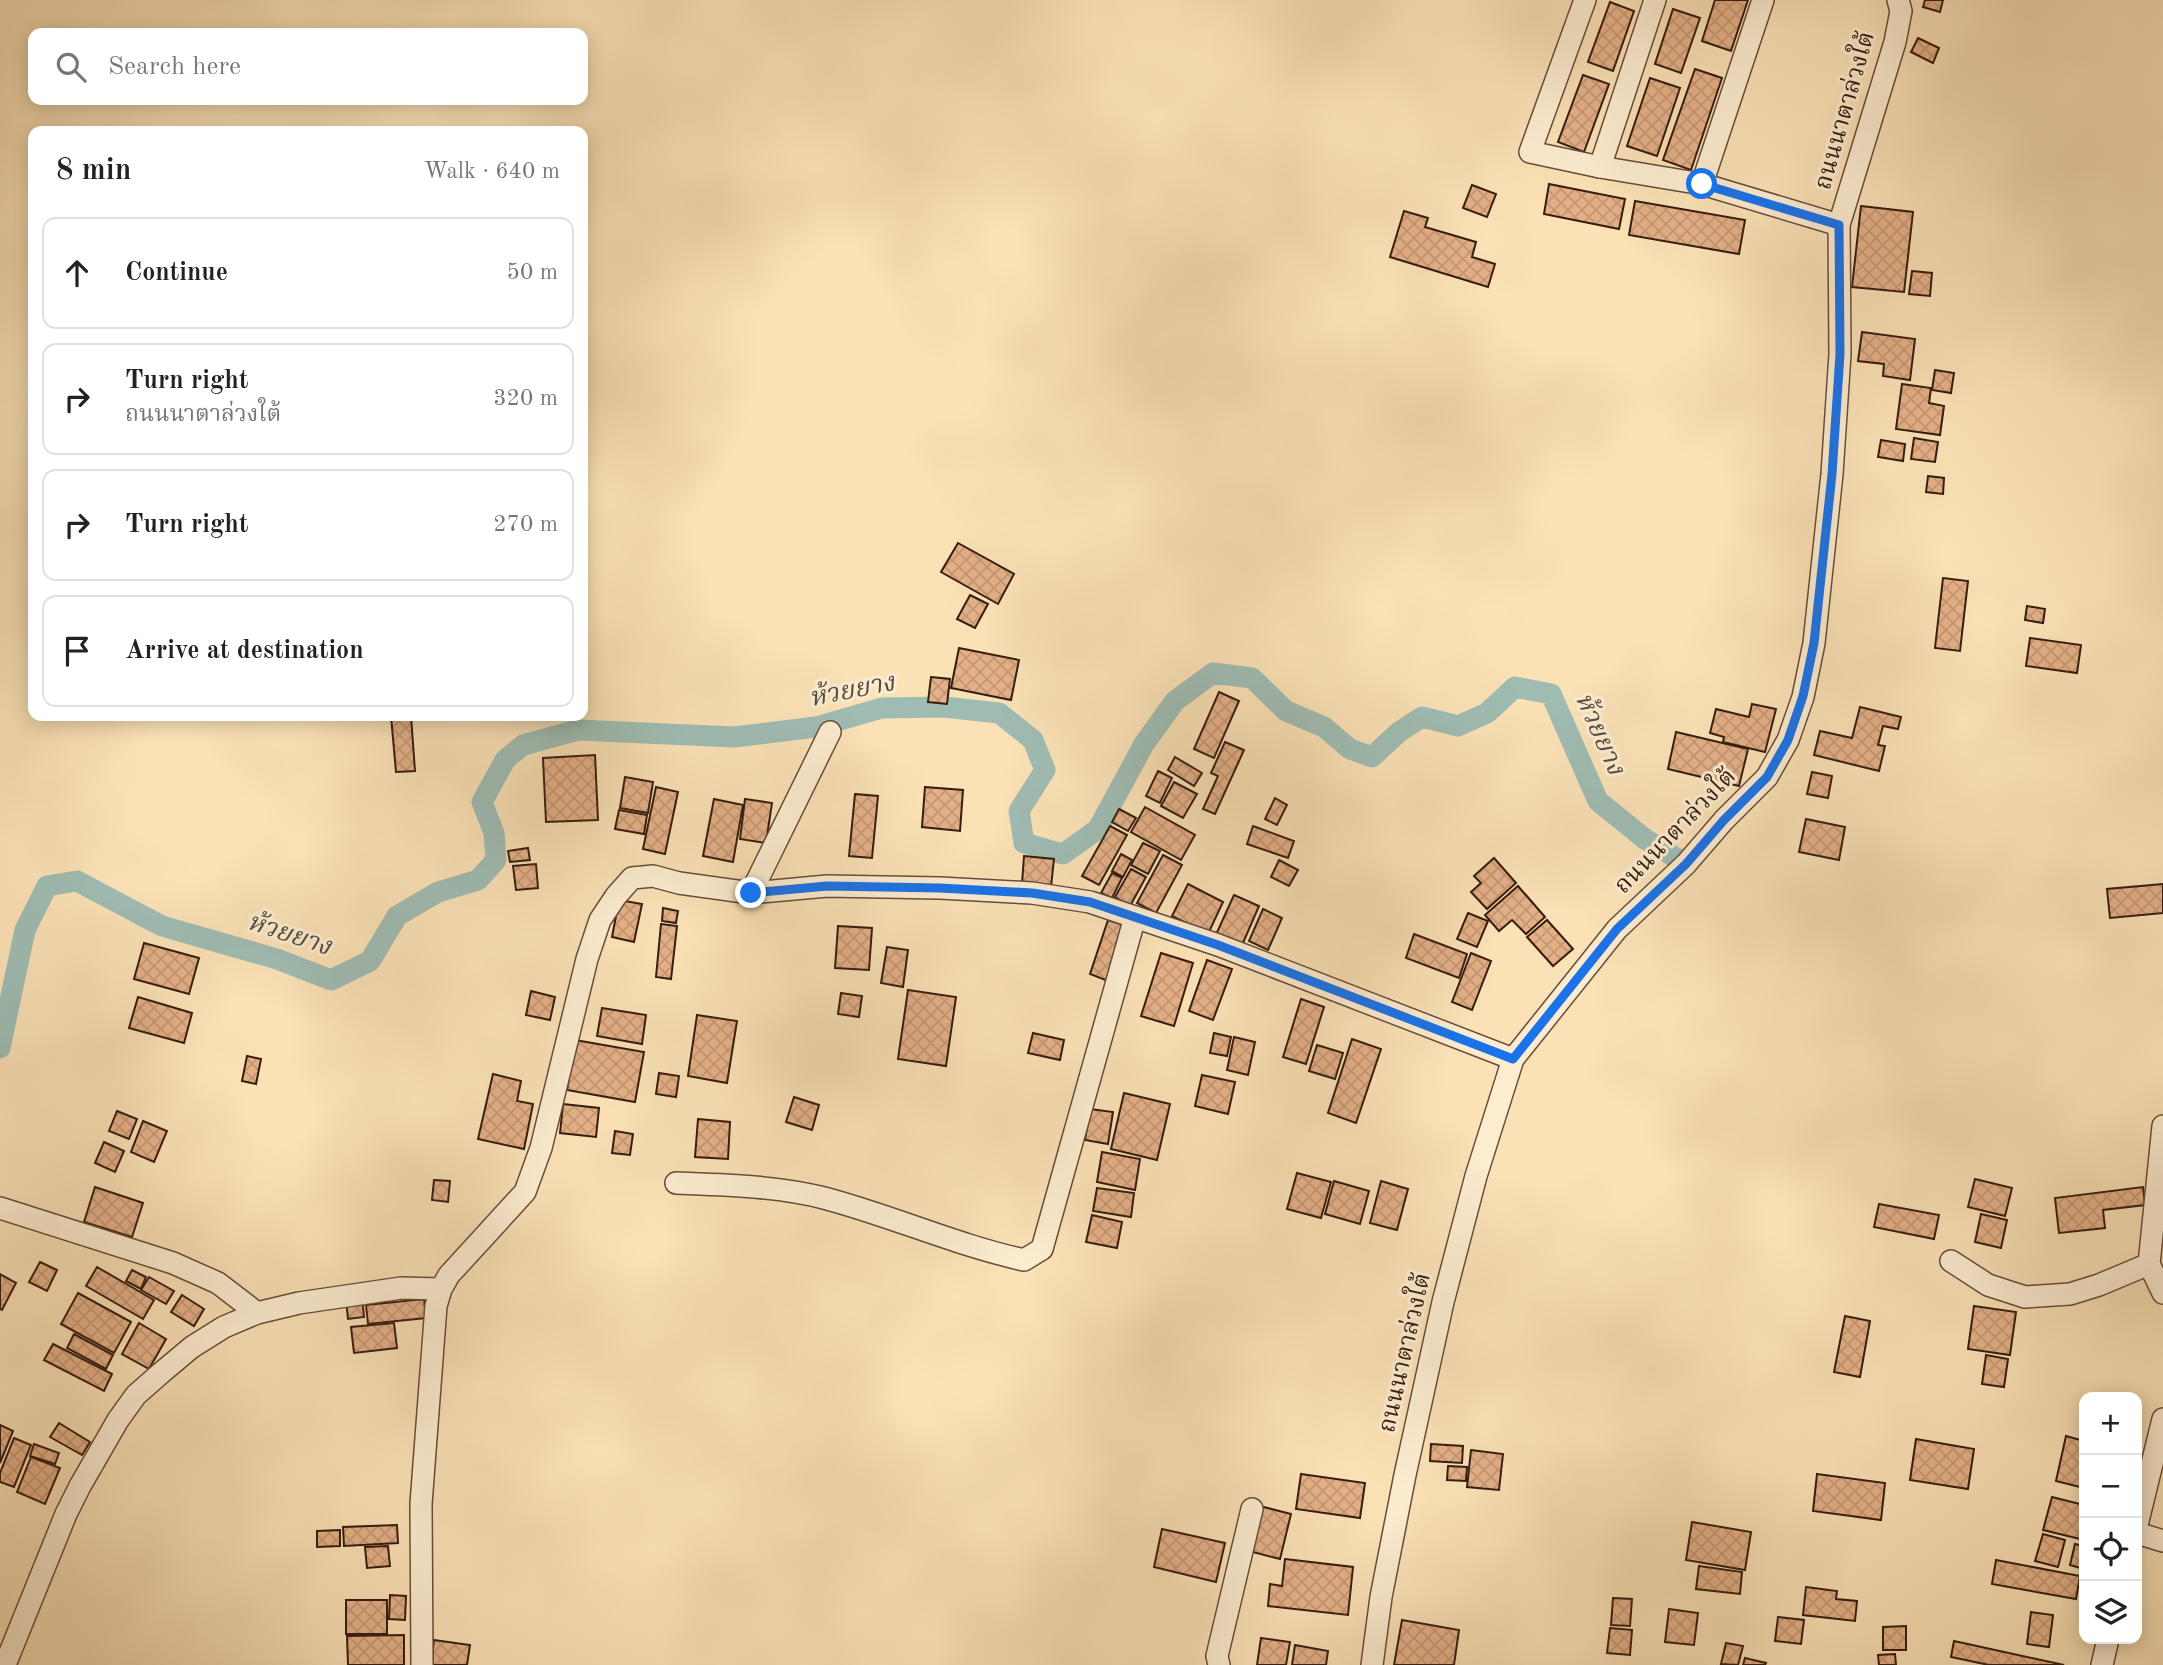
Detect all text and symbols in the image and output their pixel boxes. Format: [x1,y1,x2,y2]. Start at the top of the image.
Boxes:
street label: ถนนนาตาล่วงใต้ [1804,27,1880,193]
search box [28,28,588,105]
icon: search [52,48,90,86]
text: Search here [108,54,241,80]
text: 8 min [56,156,131,186]
text: Walk · 640 m [424,160,560,183]
route start [1686,168,1717,199]
icon: ahead [58,254,96,292]
text: Continue [125,260,228,286]
text: 50 m [507,261,558,284]
text: Turn right [125,368,248,394]
icon: right [58,380,96,418]
text: 320 m [493,387,558,410]
text: ถนนนาตาล่วงใต้ [125,403,281,426]
icon: right [58,506,96,544]
text: Turn right [125,512,248,538]
text: 270 m [493,513,558,536]
icon: arrive [58,632,96,670]
text: Arrive at destination [125,638,364,664]
water label: ห้วยยาง [806,667,898,712]
water label: ห้วยยาง [1570,688,1632,780]
street label: ถนนนาตาล่วงใต้ [1605,760,1741,899]
route end [735,877,766,908]
water label: ห้วยยาง [244,906,336,961]
street label: ถนนนาตาล่วงใต้ [1368,1269,1436,1435]
map controls [2079,1392,2142,1644]
button: + [2079,1392,2142,1455]
button: − [2079,1455,2142,1518]
button: locate [2079,1518,2142,1581]
button: layers [2079,1581,2142,1644]

